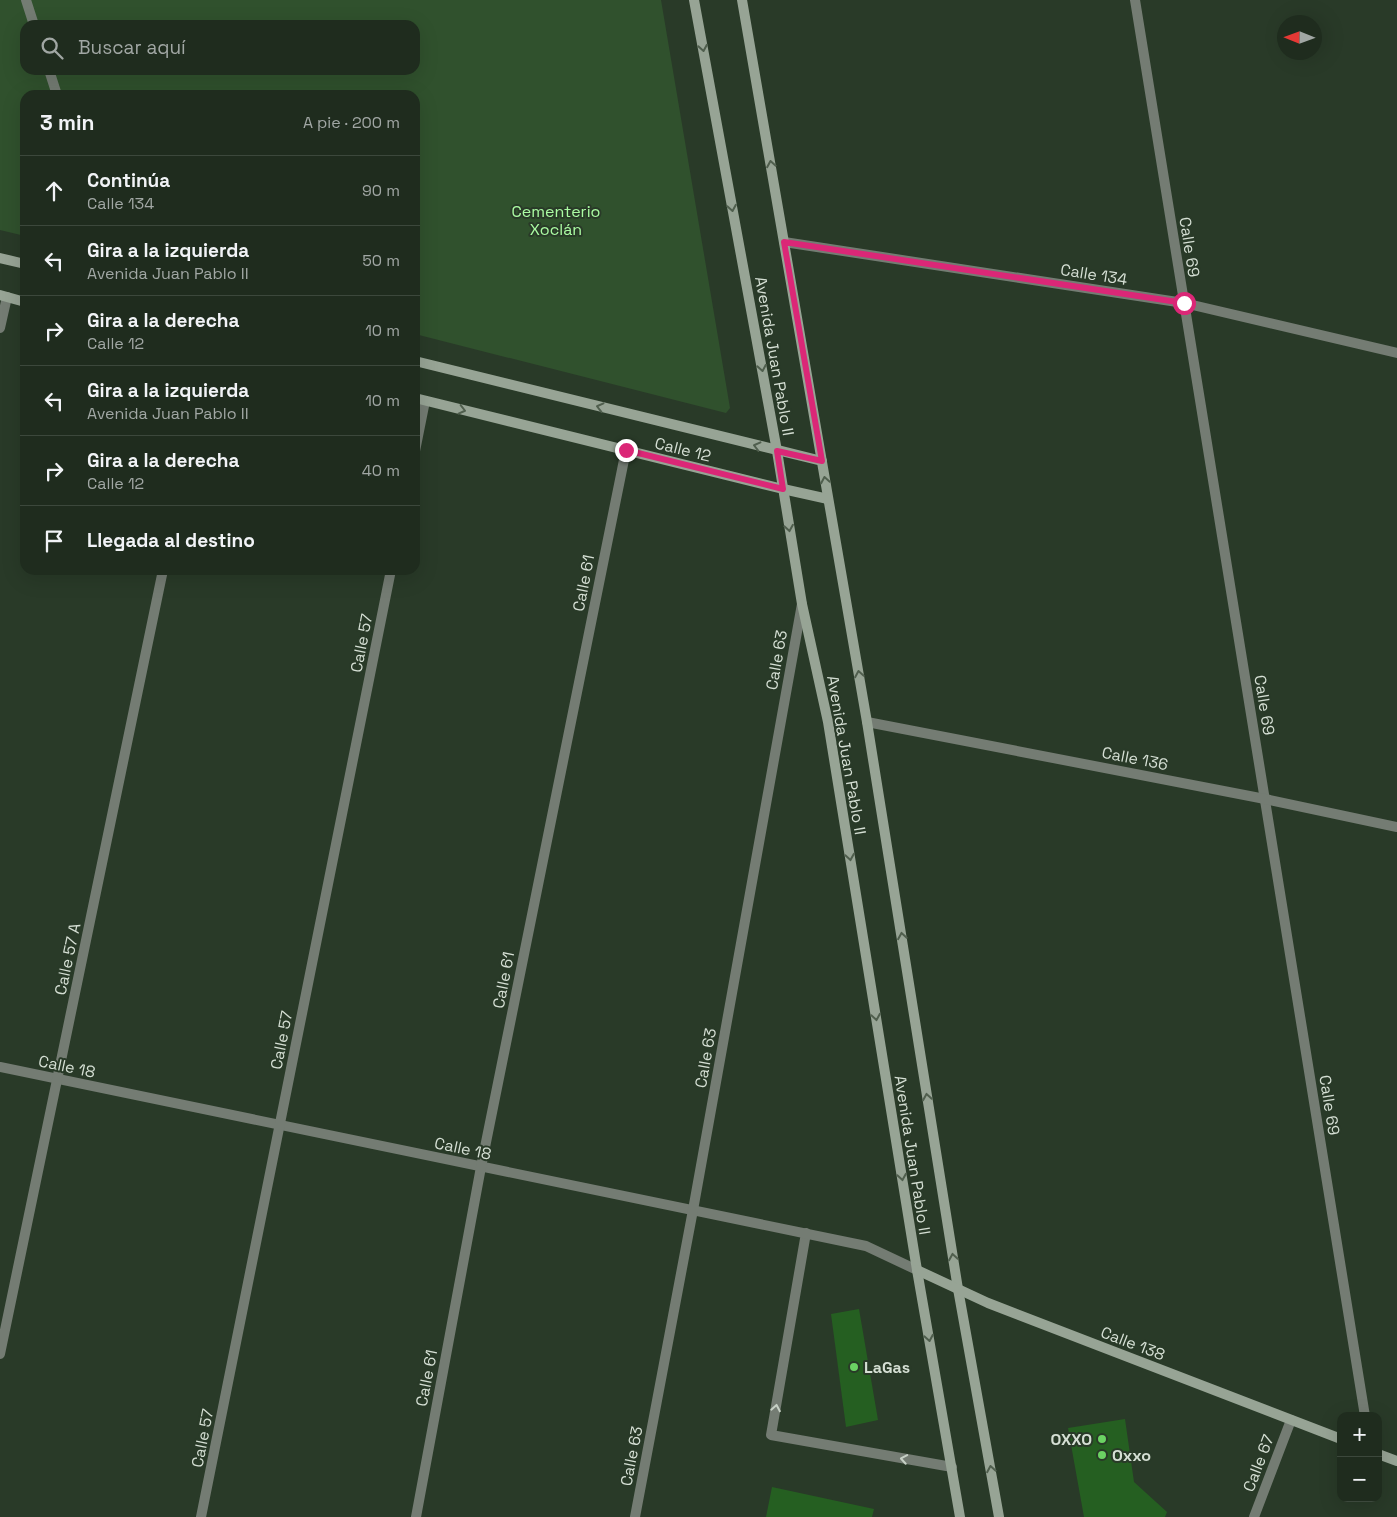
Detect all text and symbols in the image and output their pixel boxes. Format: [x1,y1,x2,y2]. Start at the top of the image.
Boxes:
north arrow [1277,15,1322,60]
search box [20,20,420,75]
icon: search [38,34,66,62]
text: Buscar aquí [78,35,186,60]
one-way arrow [697,44,707,52]
text: 3 min [40,109,95,136]
text: A pie · 200 m [303,112,400,133]
one-way arrow [766,160,776,169]
text: Continúa [87,168,170,193]
icon: ahead [40,177,68,205]
text: 90 m [362,180,400,201]
text: Calle 134 [87,193,154,214]
park label: Cementerio Xoclán [512,201,600,240]
one-way arrow [727,203,737,212]
street label: Calle 69 [1174,216,1205,279]
text: Gira a la izquierda [87,238,249,263]
icon: left [40,247,68,275]
text: 50 m [362,250,400,271]
street label: Calle 134 [1059,259,1129,290]
text: Avenida Juan Pablo II [87,263,249,284]
street label: Avenida Juan Pablo II [750,275,799,437]
route start [1173,292,1196,315]
text: Gira a la derecha [87,308,239,333]
icon: right [40,317,68,345]
text: 10 m [365,320,400,341]
text: Calle 12 [87,333,144,354]
one-way arrow [756,363,766,372]
text: Gira a la izquierda [87,378,249,403]
icon: left [40,387,68,415]
text: 10 m [365,390,400,411]
one-way arrow [595,402,604,413]
text: Avenida Juan Pablo II [87,403,249,424]
one-way arrow [458,404,467,415]
street label: Calle 12 [653,432,713,467]
route end [615,439,638,462]
one-way arrow [753,441,762,452]
text: Gira a la derecha [87,448,239,473]
icon: right [40,457,68,485]
text: 40 m [362,460,400,481]
text: Calle 12 [87,473,144,494]
one-way arrow [821,475,831,484]
one-way arrow [784,523,794,532]
icon: arrive [40,527,68,555]
text: Llegada al destino [87,528,255,553]
street label: Calle 61 [568,553,599,613]
street label: Calle 57 [346,612,377,674]
street label: Calle 63 [761,629,792,692]
one-way arrow [855,670,865,679]
street label: Avenida Juan Pablo II [822,674,871,836]
street label: Calle 69 [1249,674,1280,737]
street label: Calle 136 [1100,742,1170,775]
one-way arrow [844,852,854,861]
street label: Calle 57 A [50,921,85,997]
one-way arrow [897,932,907,941]
street label: Calle 61 [488,950,519,1010]
street label: Calle 57 [266,1009,297,1071]
one-way arrow [870,1013,880,1021]
street label: Calle 63 [690,1027,721,1090]
street label: Calle 18 [37,1050,97,1083]
street label: Avenida Juan Pablo II [889,1074,936,1237]
street label: Calle 69 [1314,1074,1345,1137]
one-way arrow [923,1093,933,1101]
street label: Calle 18 [433,1132,493,1165]
one-way arrow [896,1173,906,1182]
one-way arrow [949,1253,959,1262]
street label: Calle 138 [1098,1322,1168,1365]
one-way arrow [923,1333,933,1342]
street label: Calle 61 [411,1348,442,1408]
place label: LaGas [864,1357,910,1378]
marker: LaGas [848,1361,860,1373]
one-way arrow [770,1404,780,1412]
street label: Calle 57 [187,1407,218,1469]
map controls [1337,1412,1382,1502]
button: + [1337,1412,1382,1457]
street label: Calle 63 [615,1424,648,1488]
place label: OXXO [1051,1429,1092,1450]
street label: Calle 67 [1238,1432,1279,1495]
marker: OXXO [1096,1433,1108,1445]
place label: Oxxo [1112,1445,1151,1466]
marker: Oxxo [1096,1449,1108,1461]
one-way arrow [899,1454,908,1464]
button: − [1337,1457,1382,1502]
one-way arrow [986,1465,996,1473]

